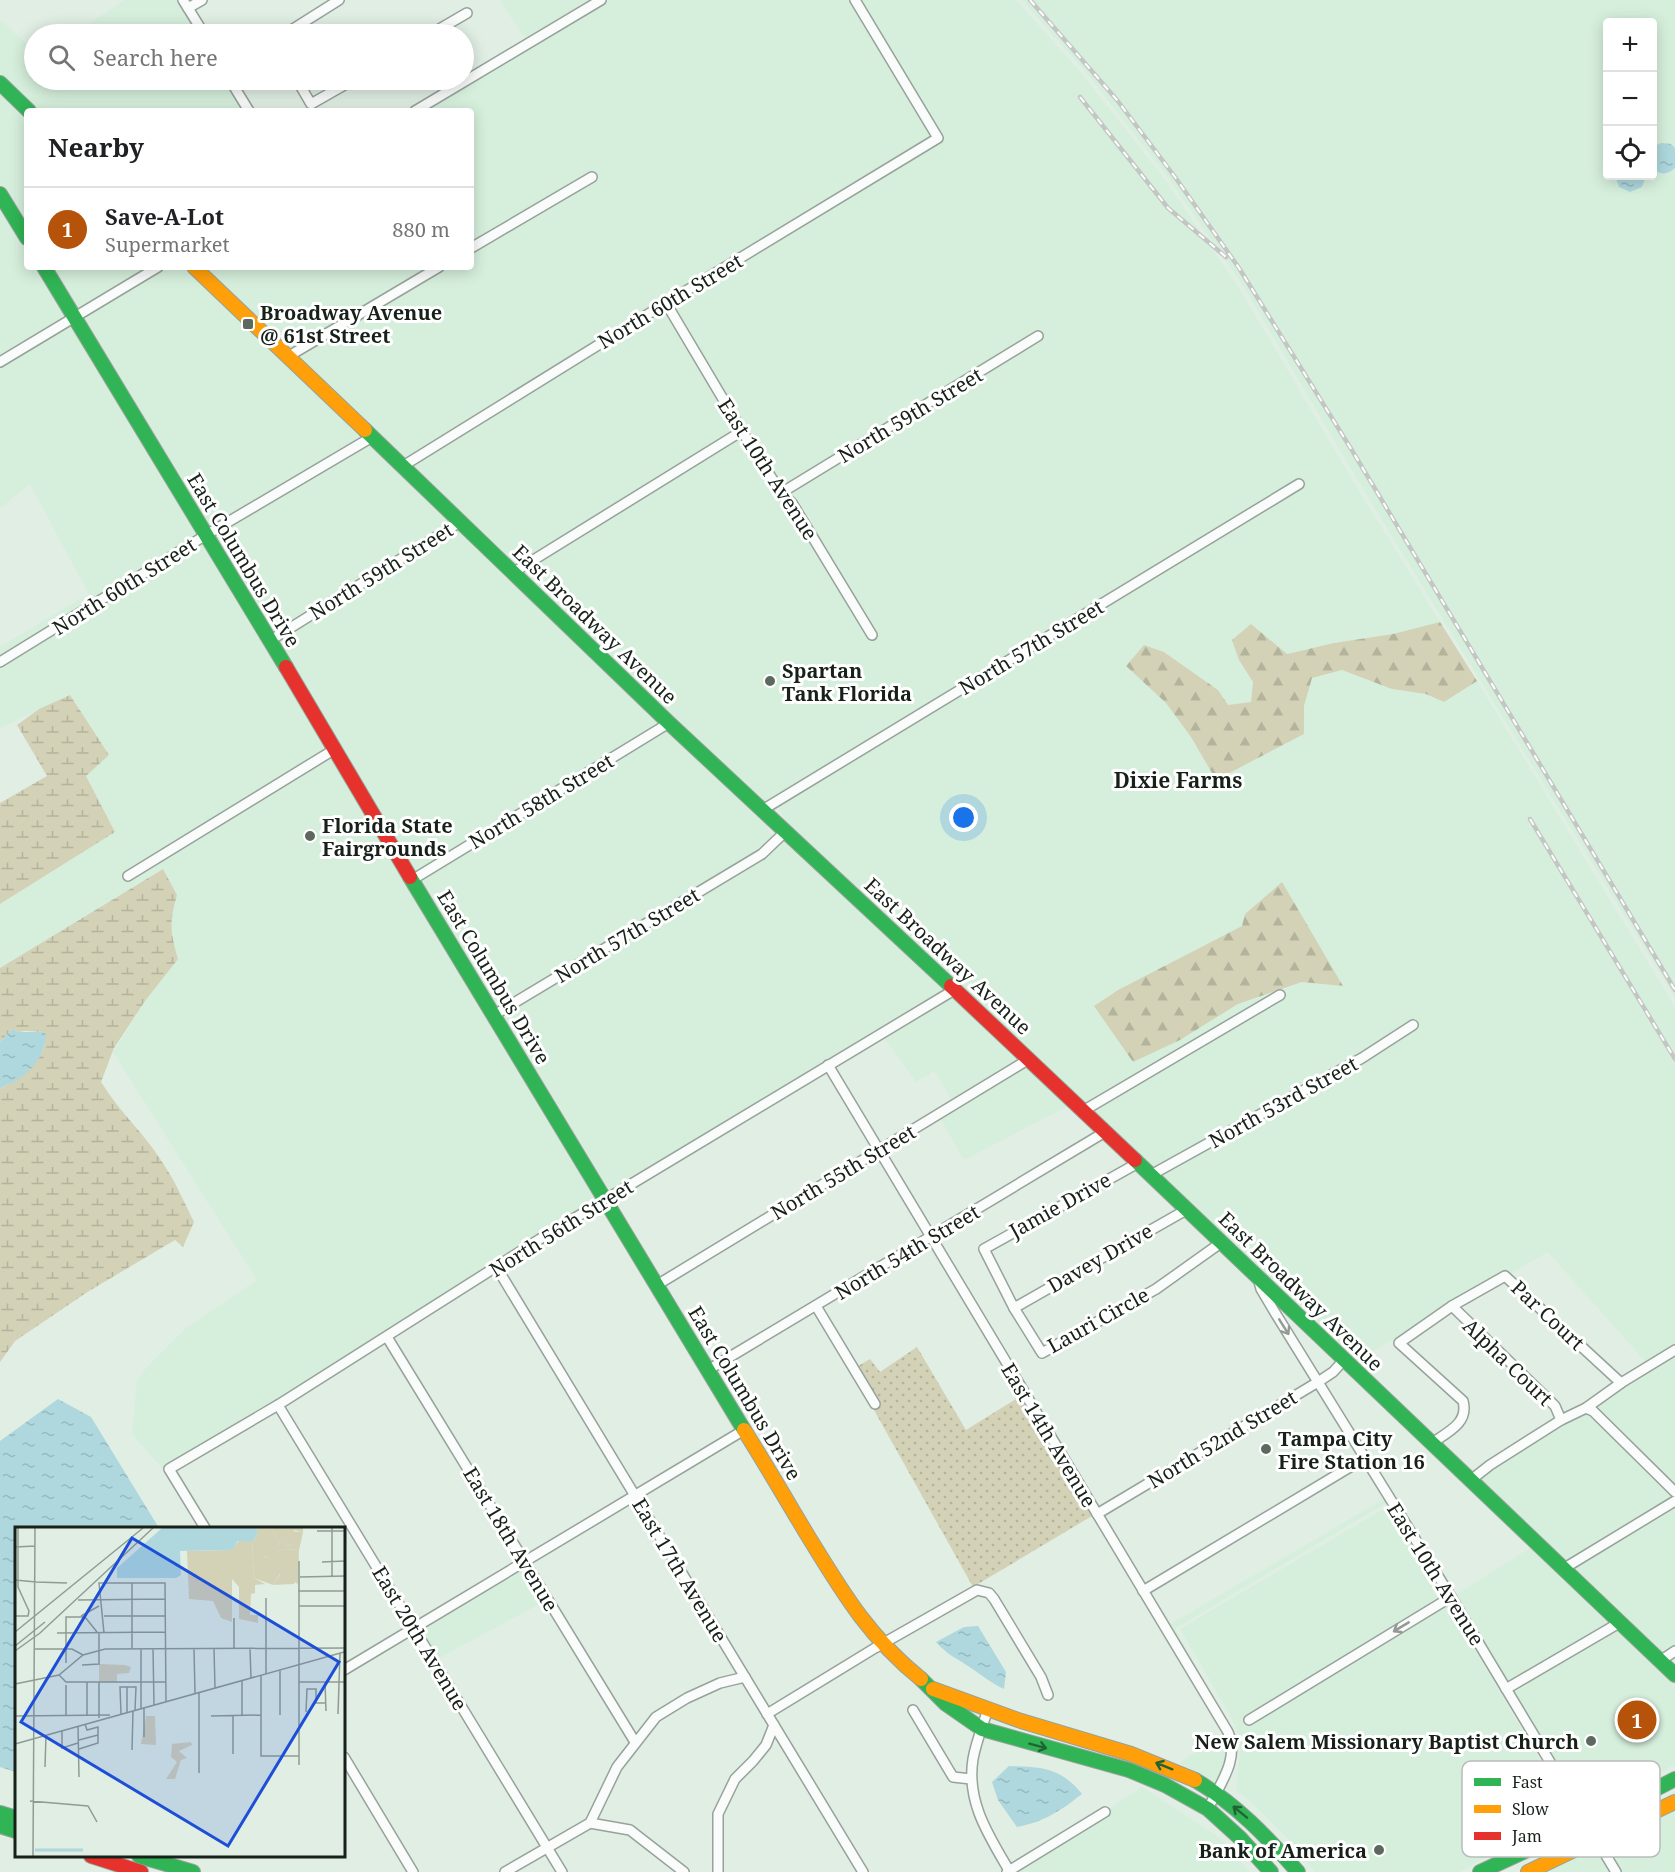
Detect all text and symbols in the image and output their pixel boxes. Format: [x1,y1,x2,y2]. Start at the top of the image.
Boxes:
map controls [1603,18,1657,180]
button: + [1603,18,1657,72]
search box [24,24,474,90]
icon: search [45,41,78,74]
text: Search here [93,42,218,72]
button: − [1603,72,1657,126]
button: locate [1603,126,1657,180]
text: Nearby [48,129,144,165]
text: Save-A-Lot [105,201,224,231]
text: 1 [62,216,73,243]
text: 880 m [392,216,450,243]
text: Supermarket [105,231,230,258]
street label: North 60th Street [593,247,747,355]
place label: Broadway Avenue @ 61st Street [260,299,442,349]
marker: Broadway Avenue @ 61st Street [241,317,255,331]
street label: North 59th Street [833,361,987,469]
street label: East 10th Avenue [712,393,824,545]
street label: East Columbus Drive [181,468,307,652]
street label: North 59th Street [304,516,458,626]
street label: North 60th Street [47,531,201,641]
street label: East Broadway Avenue [507,538,683,710]
street label: North 57th Street [954,593,1108,701]
place label: Spartan Tank Florida [782,657,912,707]
marker: Spartan Tank Florida [763,674,777,688]
street label: North 58th Street [464,747,618,855]
district label: Dixie Farms [1114,766,1242,794]
your location [949,803,978,832]
place label: Florida State Fairgrounds [322,812,453,862]
marker: Florida State Fairgrounds [303,829,317,843]
street label: East Broadway Avenue [859,872,1037,1040]
street label: North 57th Street [550,881,704,989]
street label: East Columbus Drive [431,885,557,1069]
street label: North 53rd Street [1204,1050,1362,1154]
street label: North 55th Street [766,1118,920,1226]
street label: Jamie Drive [1003,1166,1116,1245]
street label: North 56th Street [484,1173,638,1283]
street label: North 54th Street [830,1198,984,1306]
street label: East Broadway Avenue [1213,1205,1389,1377]
street label: Davey Drive [1042,1217,1158,1299]
street label: Par Court [1506,1274,1590,1356]
street label: Lauri Circle [1042,1281,1154,1359]
street label: East Columbus Drive [682,1301,808,1485]
street label: Alpha Court [1457,1312,1559,1412]
one-way arrow [1279,1318,1291,1335]
street label: East 14th Avenue [995,1358,1103,1512]
street label: North 52nd Street [1142,1384,1302,1494]
place label: Tampa City Fire Station 16 [1278,1425,1425,1475]
marker: Tampa City Fire Station 16 [1259,1442,1273,1456]
street label: East 18th Avenue [457,1462,565,1616]
street label: East 17th Avenue [626,1493,734,1647]
street label: East 10th Avenue [1381,1497,1491,1651]
inset map [15,1527,345,1857]
street label: East 20th Avenue [366,1561,474,1715]
one-way arrow [1393,1621,1410,1633]
pin: 1 [1618,1698,1656,1742]
place label: New Salem Missionary Baptist Church [1194,1728,1579,1755]
marker: New Salem Missionary Baptist Church [1584,1734,1598,1748]
one-way arrow [1028,1741,1047,1752]
one-way arrow [1155,1760,1173,1771]
legend [1462,1761,1660,1857]
text: Fast [1512,1771,1543,1793]
text: Slow [1512,1798,1549,1820]
one-way arrow [1232,1806,1248,1819]
text: Jam [1511,1825,1542,1847]
place label: Bank of America [1198,1837,1367,1864]
marker: Bank of America [1372,1843,1386,1857]

